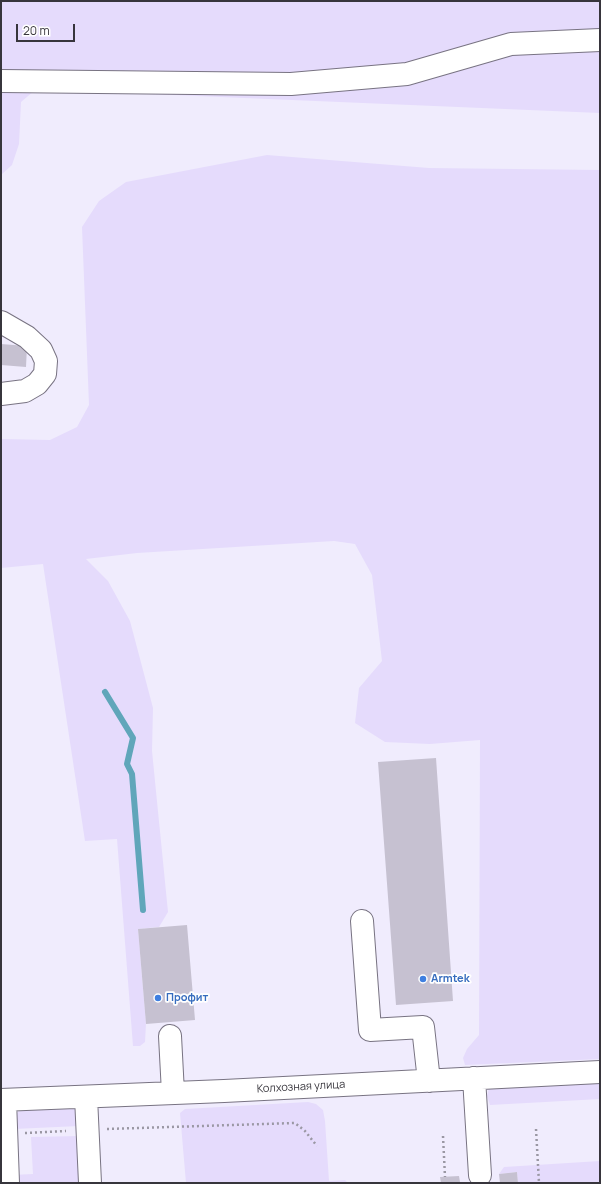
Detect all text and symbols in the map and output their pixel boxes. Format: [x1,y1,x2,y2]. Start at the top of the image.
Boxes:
scale bar [18,16,77,42]
text: 20 m [23,22,50,39]
place label: Armtek [431,972,470,986]
marker: Armtek [418,974,428,984]
place label: Профит [166,991,208,1005]
marker: Профит [153,993,163,1003]
street label: Колхозная улица [256,1078,346,1096]

